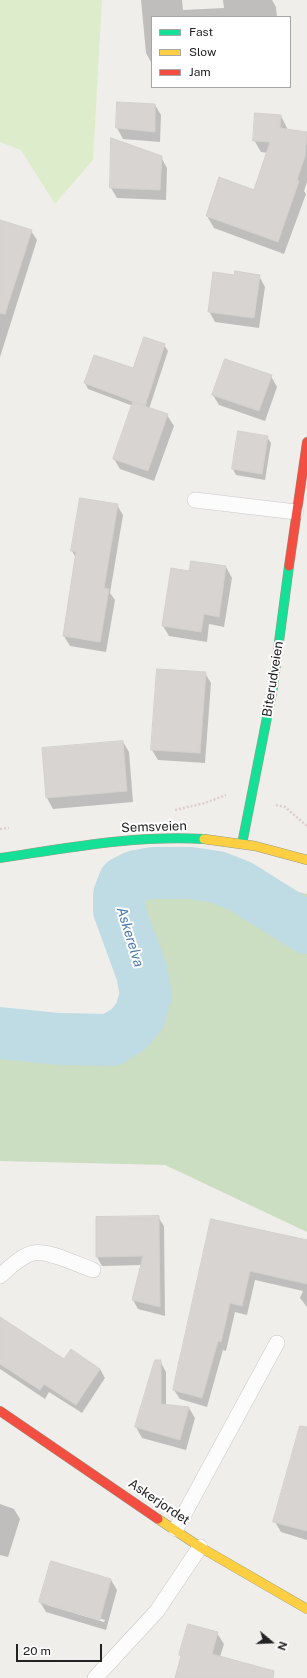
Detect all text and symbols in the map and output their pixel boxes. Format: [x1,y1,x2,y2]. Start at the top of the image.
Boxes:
legend [151,16,291,88]
text: Fast [189,25,213,39]
text: Slow [189,45,216,59]
text: Jam [189,65,211,79]
street label: Biterudveien [259,640,287,718]
street label: Semsveien [121,818,187,836]
water label: Askerelva [113,905,147,969]
street label: Askerjordet [125,1476,193,1528]
north arrow [251,1622,291,1662]
scale bar [18,1636,104,1662]
text: N [275,1640,289,1652]
text: 20 m [23,1644,51,1658]

